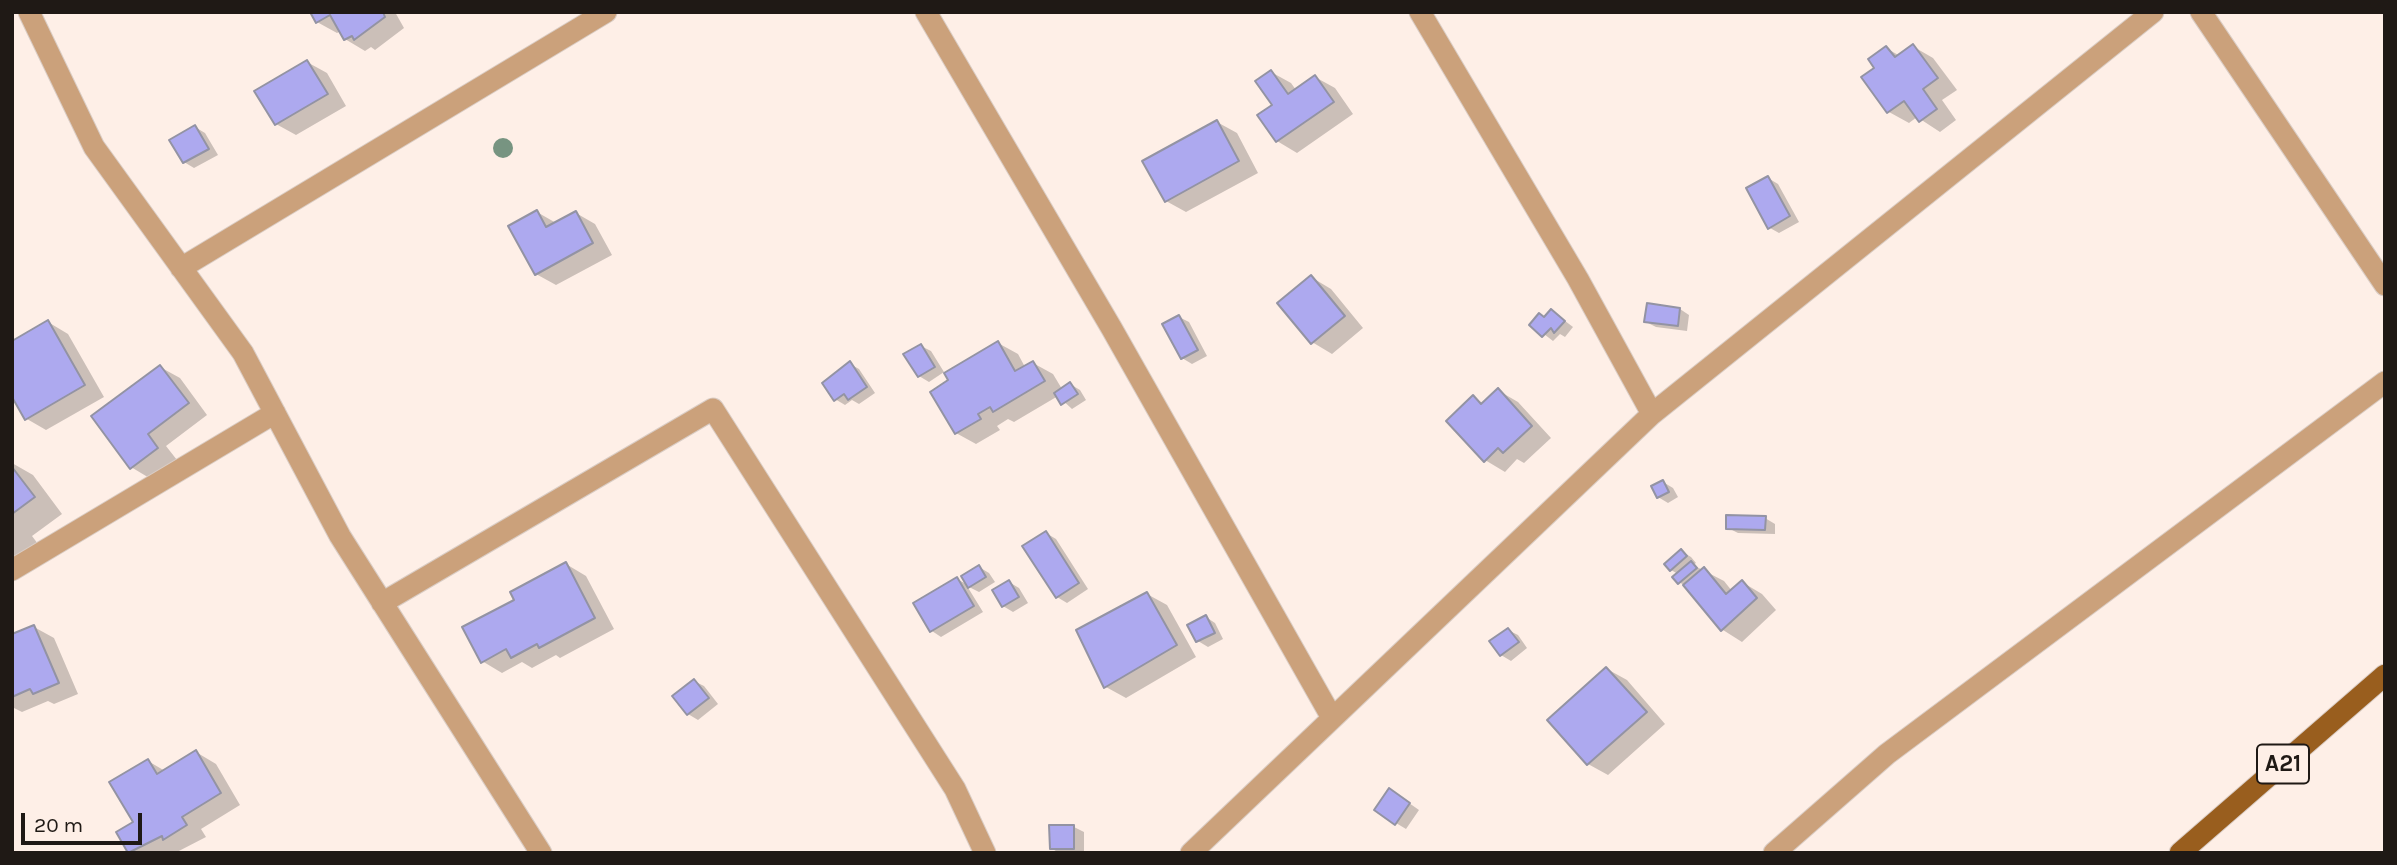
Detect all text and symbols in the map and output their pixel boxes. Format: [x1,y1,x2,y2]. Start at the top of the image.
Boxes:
road number: A21 [2257,744,2309,784]
scale bar [24,798,145,842]
text: 20 m [34,813,83,837]

